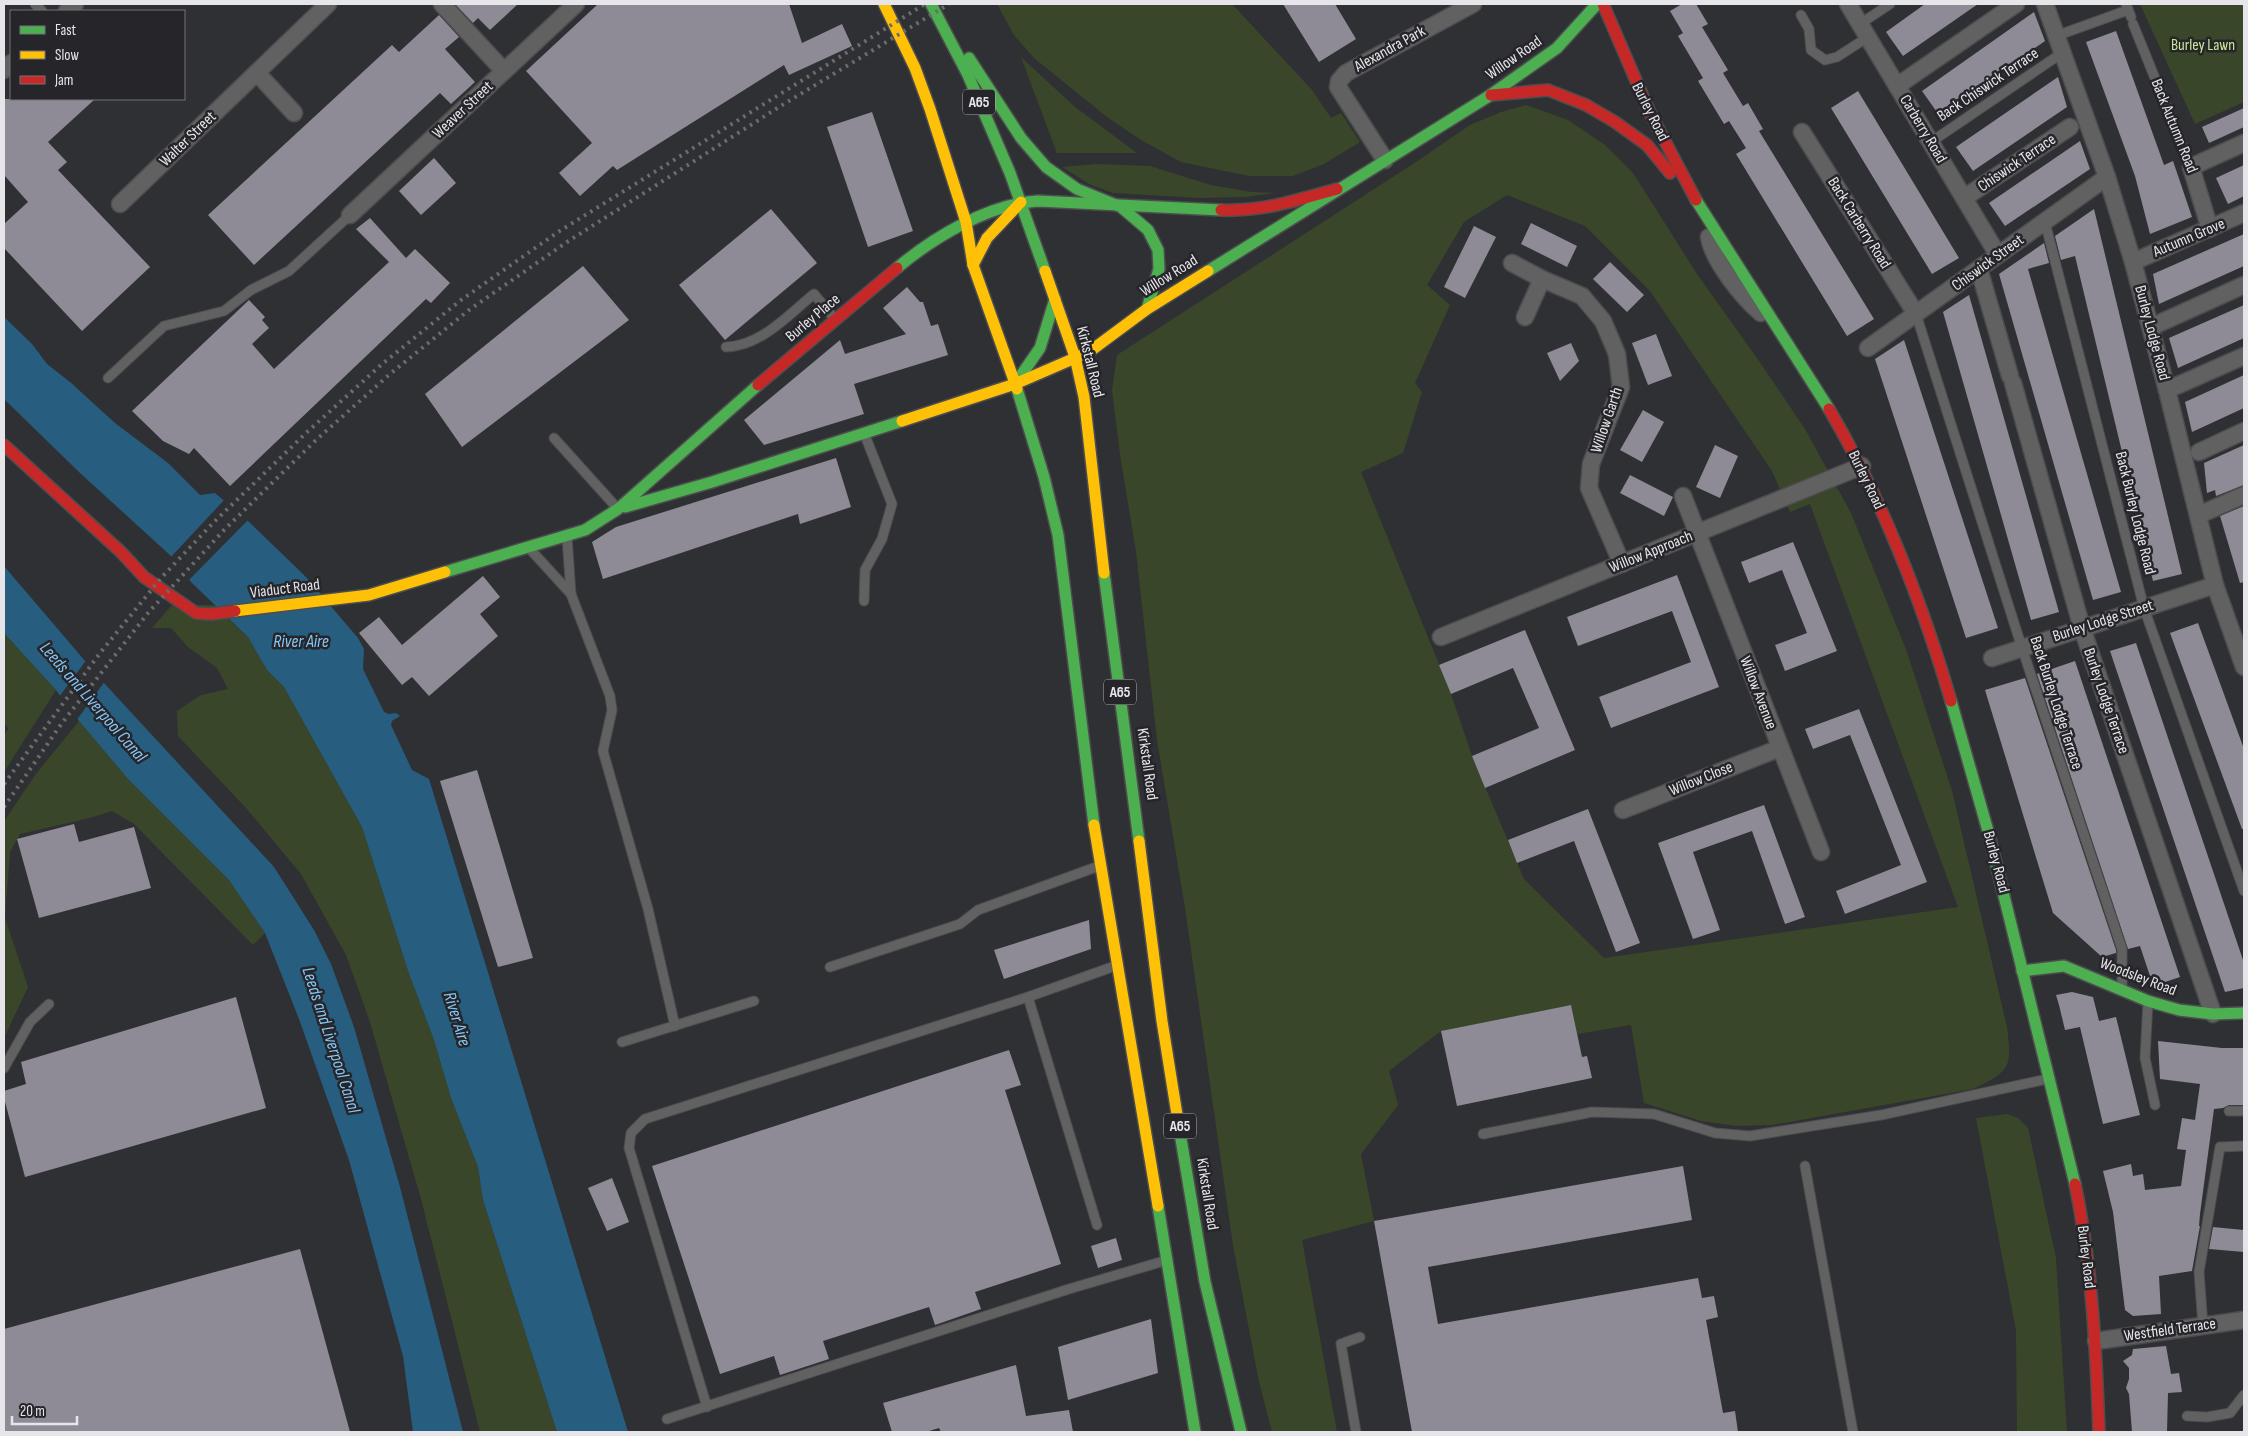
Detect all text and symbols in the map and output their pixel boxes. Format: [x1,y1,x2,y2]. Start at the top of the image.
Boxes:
legend [10,10,185,100]
text: Fast [55,21,77,40]
street label: Alexandra Park [1350,22,1429,77]
street label: Willow Road [1482,32,1546,84]
park label: Burley Lawn [2171,36,2235,55]
street label: Back Chiswick Terrace [1934,44,2042,126]
text: Slow [55,46,79,65]
text: Jam [54,71,73,90]
street label: Back Autumn Road [2146,76,2202,176]
street label: Weaver Street [429,77,497,143]
street label: Burley Road [1627,80,1673,144]
road number: A65 [963,90,995,114]
street label: Carberry Road [1895,92,1951,166]
street label: Walter Street [156,107,220,171]
street label: Chiswick Terrace [1974,130,2060,196]
street label: Back Carberry Road [1823,174,1895,272]
street label: Autumn Grove [2149,214,2228,262]
street label: Chiswick Street [1948,231,2028,295]
street label: Willow Road [1137,251,1201,301]
street label: Burley Lodge Road [2130,283,2174,383]
street label: Burley Place [782,290,844,346]
street label: Kirkstall Road [1072,324,1108,400]
street label: Willow Garth [1587,385,1627,455]
street label: Burley Road [1844,447,1888,513]
street label: Back Burley Lodge Road [2111,450,2159,576]
street label: Willow Approach [1607,527,1695,577]
street label: Viaduct Road [249,575,321,603]
street label: Burley Lodge Street [2050,596,2156,646]
water label: River Aire [273,631,329,652]
street label: Back Burley Lodge Terrace [2026,634,2086,772]
water label: Leeds and Liverpool Canal [35,638,151,767]
street label: Burley Lodge Terrace [2079,646,2133,756]
street label: Willow Avenue [1735,654,1781,732]
road number: A65 [1104,680,1136,704]
street label: Kirkstall Road [1133,727,1161,801]
street label: Willow Close [1666,758,1736,800]
street label: Burley Road [1979,829,2013,895]
street label: Woodsley Road [2097,954,2179,1000]
water label: Leeds and Liverpool Canal [297,964,365,1116]
water label: River Aire [439,989,475,1049]
road number: A65 [1164,1114,1196,1138]
street label: Kirkstall Road [1192,1157,1222,1231]
street label: Burley Road [2073,1225,2099,1289]
street label: Westfield Terrace [2123,1314,2217,1346]
scale bar [12,1394,78,1426]
text: 20 m [20,1402,45,1421]

